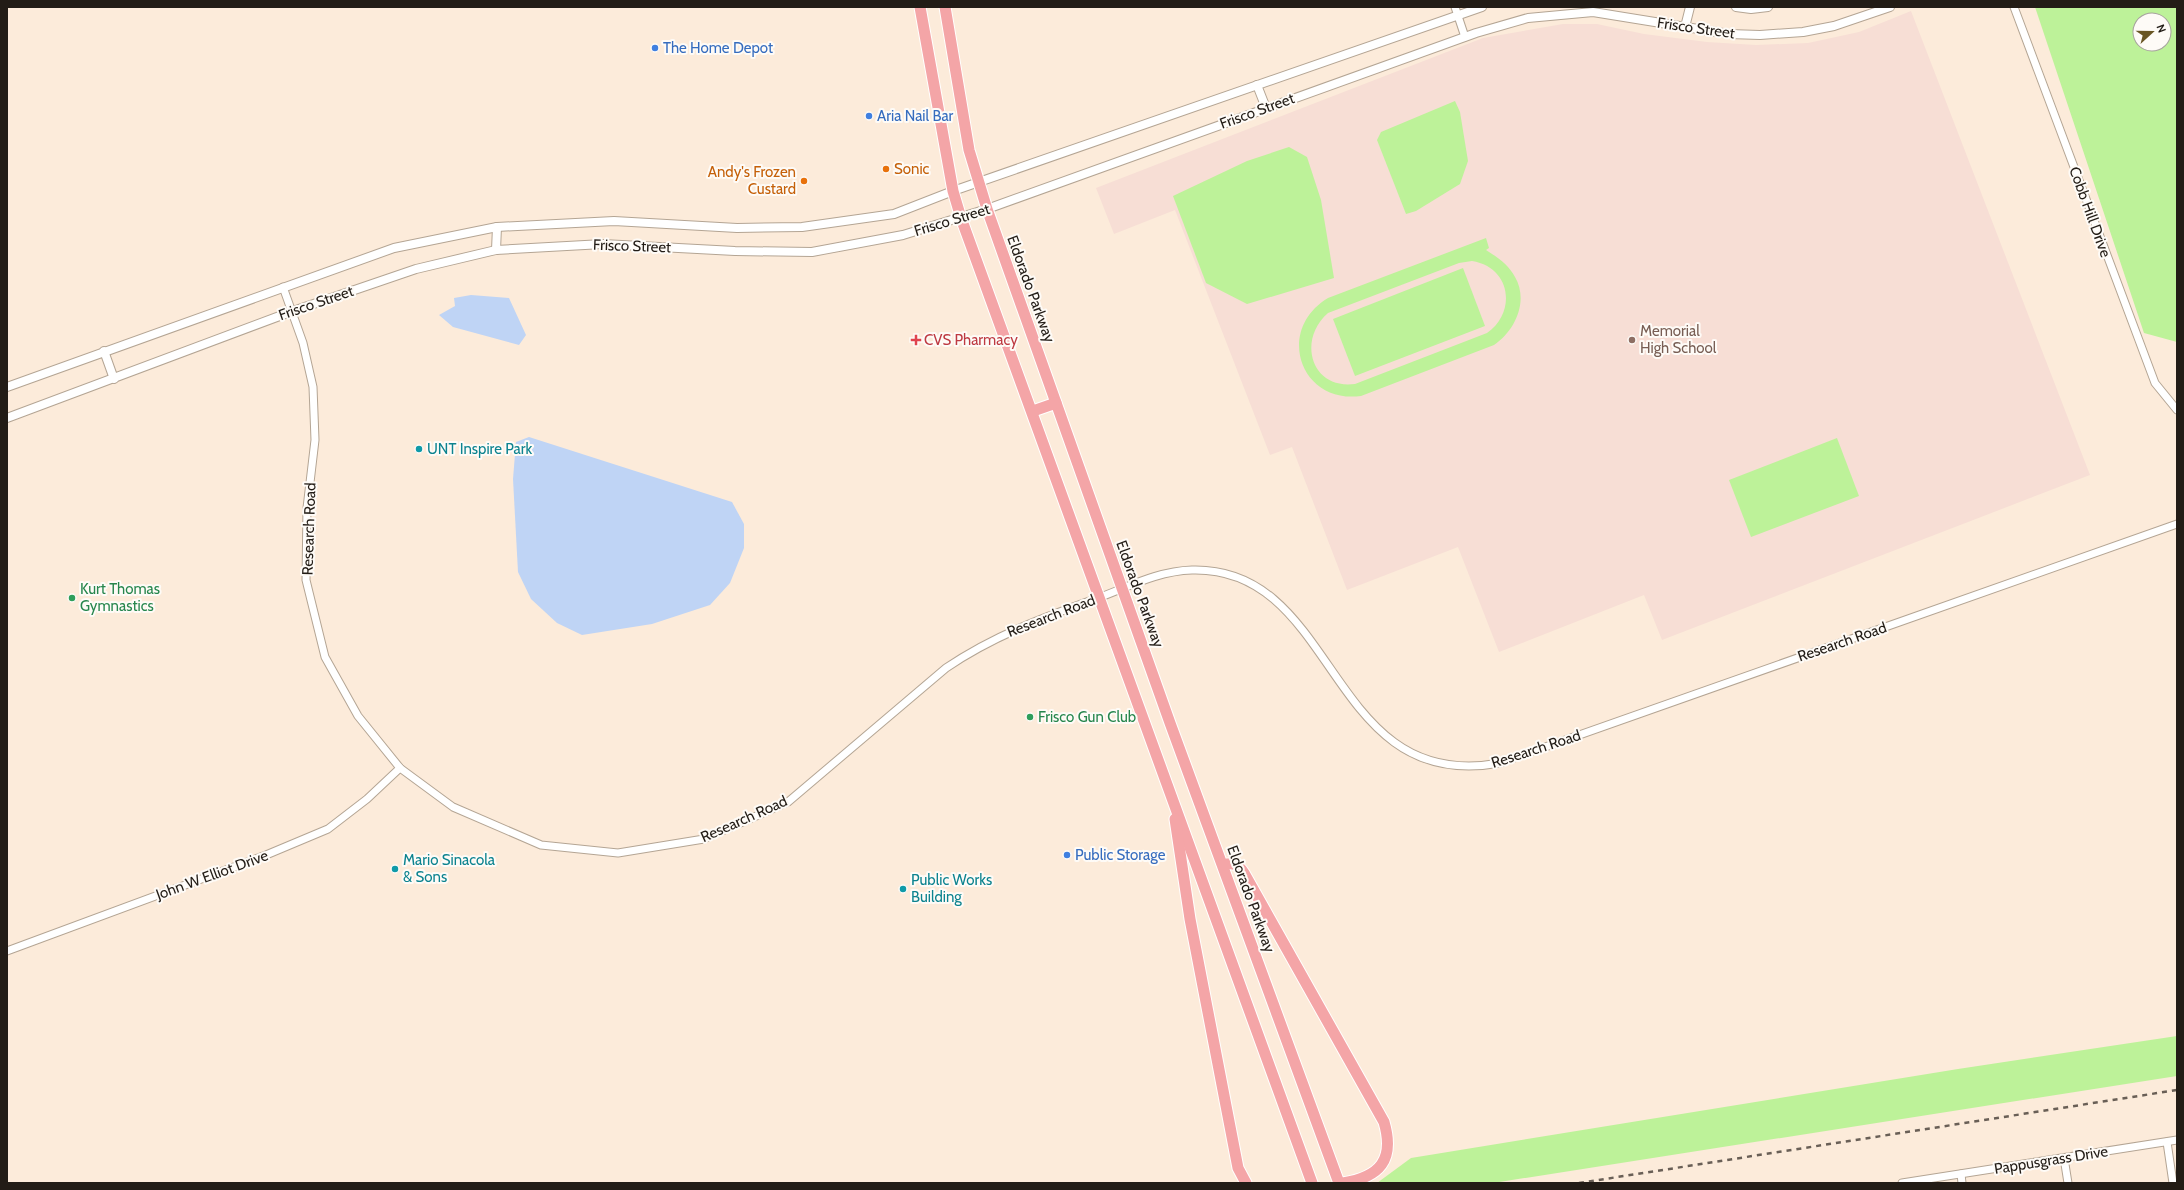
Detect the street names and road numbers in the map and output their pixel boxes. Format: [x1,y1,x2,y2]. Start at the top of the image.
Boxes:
street label: Frisco Street [1656,14,1736,42]
street label: Frisco Street [1217,89,1297,133]
street label: Cobb Hill Drive [2065,164,2115,260]
street label: Frisco Street [912,200,992,240]
street label: Eldorado Parkway [1003,233,1059,345]
street label: Frisco Street [593,236,671,256]
street label: Frisco Street [276,282,356,324]
street label: Research Road [298,482,320,576]
street label: Eldorado Parkway [1112,538,1168,650]
street label: Research Road [1004,591,1098,641]
street label: Research Road [1795,618,1889,666]
street label: Research Road [1489,726,1583,772]
street label: Research Road [698,792,790,846]
street label: Eldorado Parkway [1223,843,1279,955]
street label: John W Elliot Drive [152,846,271,904]
street label: Pappusgrass Drive [1993,1142,2110,1178]

